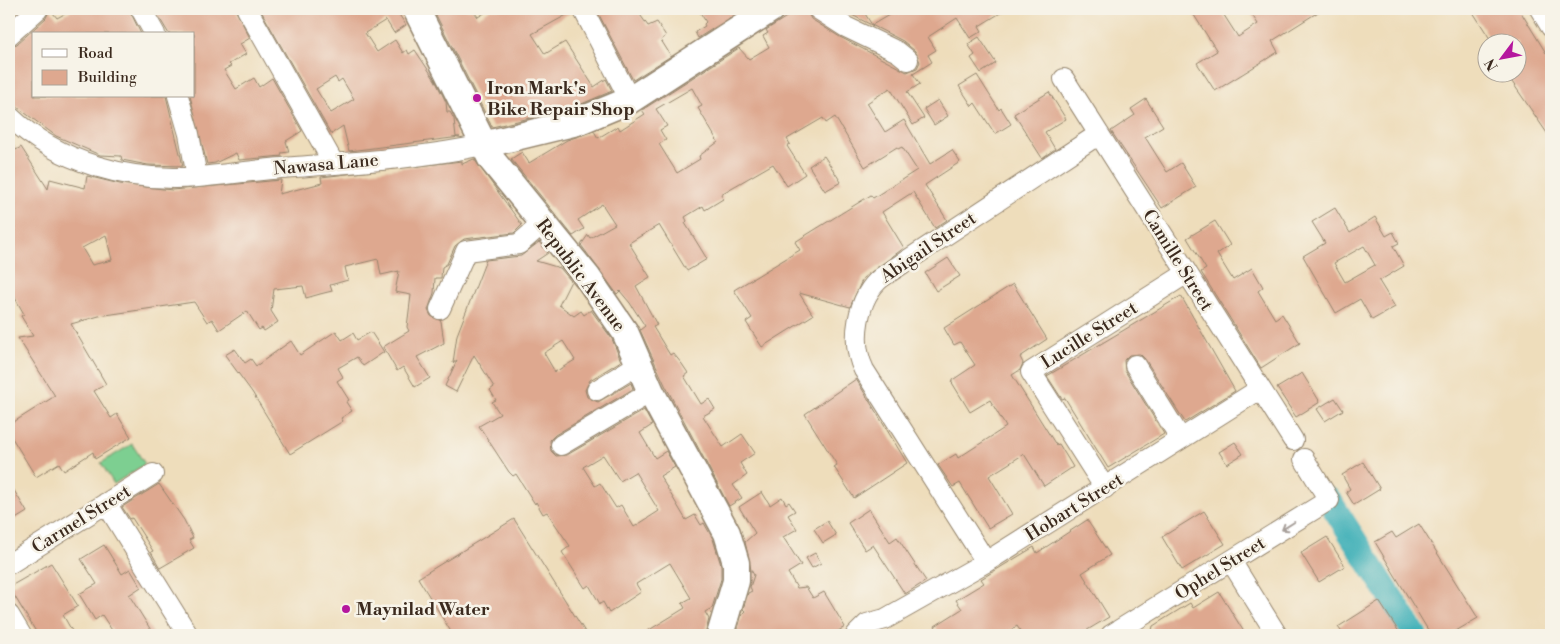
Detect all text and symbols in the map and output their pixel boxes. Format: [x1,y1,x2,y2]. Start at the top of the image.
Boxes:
legend [32,32,195,98]
north arrow [1478,32,1528,82]
text: Road [78,44,113,63]
text: N [1481,55,1502,74]
text: Building [77,68,137,87]
place label: Iron Mark's Bike Repair Shop [487,77,635,121]
marker: Iron Mark's Bike Repair Shop [471,92,483,104]
street label: Nawasa Lane [273,148,379,181]
street label: Camille Street [1137,205,1218,316]
street label: Abigail Street [875,207,981,288]
street label: Republic Avenue [531,214,631,336]
street label: Lucille Street [1037,296,1142,374]
street label: Hobart Street [1021,468,1128,547]
street label: Carmel Street [28,480,136,559]
one-way arrow [1281,521,1295,531]
street label: Ophel Street [1171,531,1270,605]
place label: Maynilad Water [356,598,490,621]
marker: Maynilad Water [340,603,352,615]

